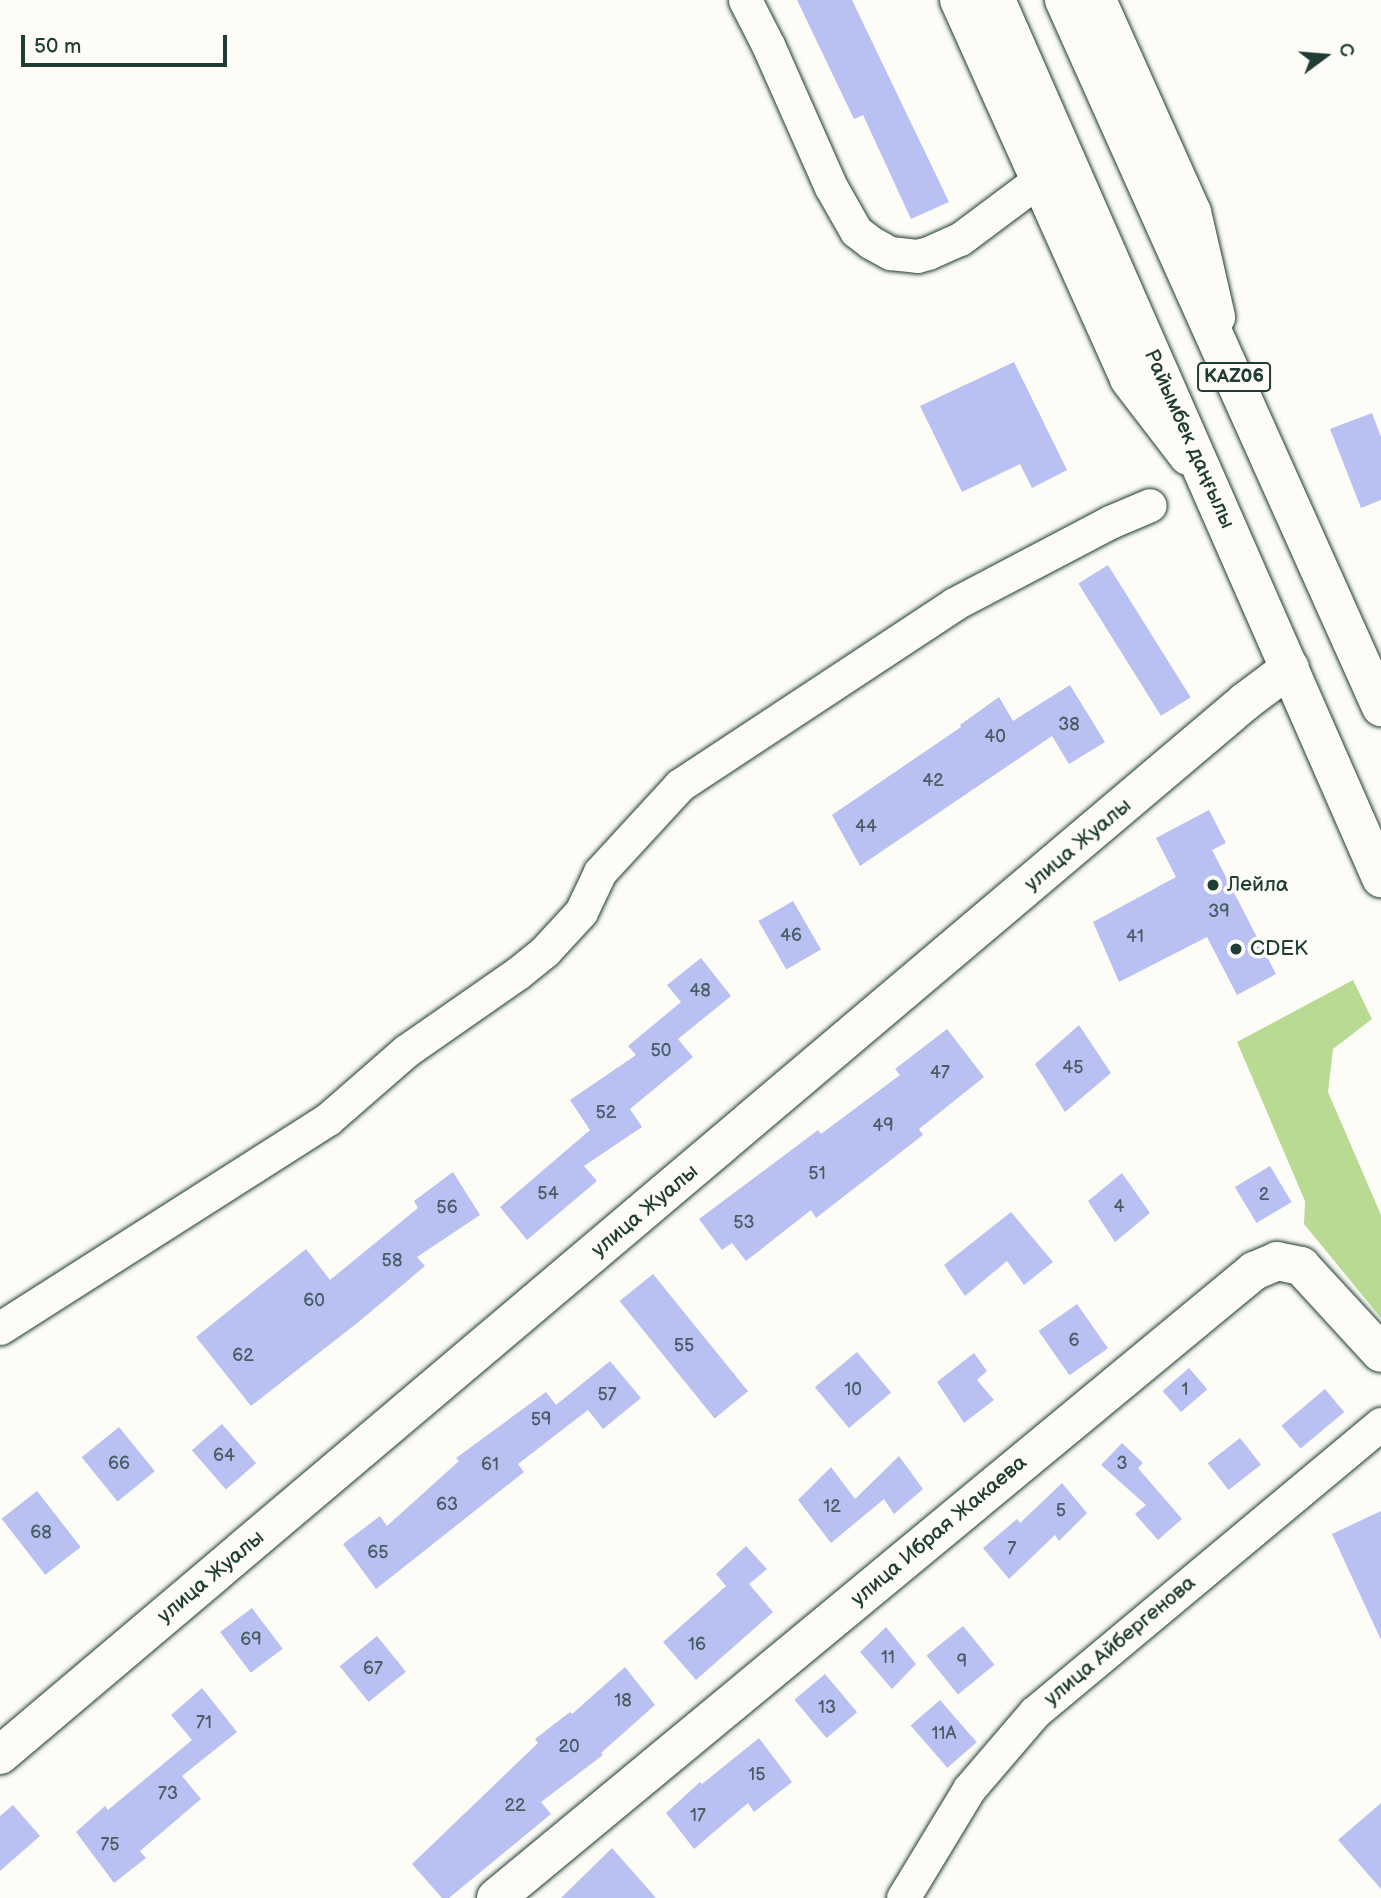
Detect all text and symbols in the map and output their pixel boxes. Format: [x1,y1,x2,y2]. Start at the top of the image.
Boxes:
scale bar [24,21,231,65]
north arrow [1290,21,1360,91]
text: 50 m [34,34,81,59]
text: С [1333,41,1359,60]
street label: Райымбек даңғылы [1138,345,1240,533]
road number: KАZ06 [1196,362,1272,392]
house number: 38 [1058,714,1080,736]
house number: 40 [984,726,1006,748]
house number: 42 [922,770,944,792]
street label: улица Жуалы [1020,793,1136,897]
house number: 44 [855,816,877,838]
place label: Лейла [1227,872,1288,898]
marker: Лейла [1205,877,1221,893]
house number: 39 [1208,901,1230,923]
house number: 46 [780,925,802,947]
house number: 41 [1126,926,1144,948]
place label: CDEK [1250,936,1308,962]
marker: CDEK [1228,941,1244,957]
house number: 48 [689,980,711,1002]
house number: 50 [651,1040,671,1062]
house number: 45 [1062,1057,1084,1079]
house number: 47 [930,1062,950,1084]
house number: 52 [596,1102,616,1124]
house number: 49 [872,1115,894,1137]
street label: улица Жуалы [587,1159,703,1263]
house number: 51 [808,1163,826,1185]
house number: 54 [537,1183,559,1205]
house number: 2 [1259,1184,1269,1206]
house number: 4 [1114,1196,1124,1218]
house number: 56 [436,1197,458,1219]
house number: 53 [733,1212,755,1234]
house number: 58 [382,1250,402,1272]
house number: 60 [303,1290,325,1312]
house number: 6 [1069,1330,1079,1352]
house number: 55 [674,1335,694,1357]
house number: 62 [232,1345,254,1367]
house number: 10 [844,1379,862,1401]
house number: 1 [1182,1379,1188,1401]
house number: 57 [597,1384,617,1406]
house number: 59 [531,1409,551,1431]
house number: 64 [213,1445,235,1467]
street label: улица Ибрая Жакаева [846,1450,1032,1612]
house number: 66 [108,1453,130,1475]
house number: 3 [1116,1453,1128,1475]
house number: 61 [481,1454,499,1476]
house number: 63 [436,1494,458,1516]
house number: 12 [823,1496,841,1518]
house number: 5 [1056,1500,1066,1522]
house number: 68 [30,1522,52,1544]
street label: улица Жуалы [153,1525,269,1629]
house number: 7 [1008,1538,1016,1560]
house number: 65 [367,1542,389,1564]
street label: улица Айбергенова [1039,1570,1201,1712]
house number: 69 [240,1629,262,1651]
house number: 16 [688,1634,706,1656]
house number: 11 [881,1647,895,1669]
house number: 9 [957,1651,967,1673]
house number: 67 [363,1658,383,1680]
house number: 18 [614,1690,632,1712]
house number: 13 [818,1697,836,1719]
house number: 71 [196,1712,212,1734]
house number: 11А [932,1723,956,1745]
house number: 20 [558,1736,580,1758]
house number: 15 [748,1764,766,1786]
house number: 73 [158,1783,178,1805]
house number: 22 [504,1795,526,1817]
house number: 17 [690,1805,706,1827]
house number: 75 [100,1834,120,1856]

